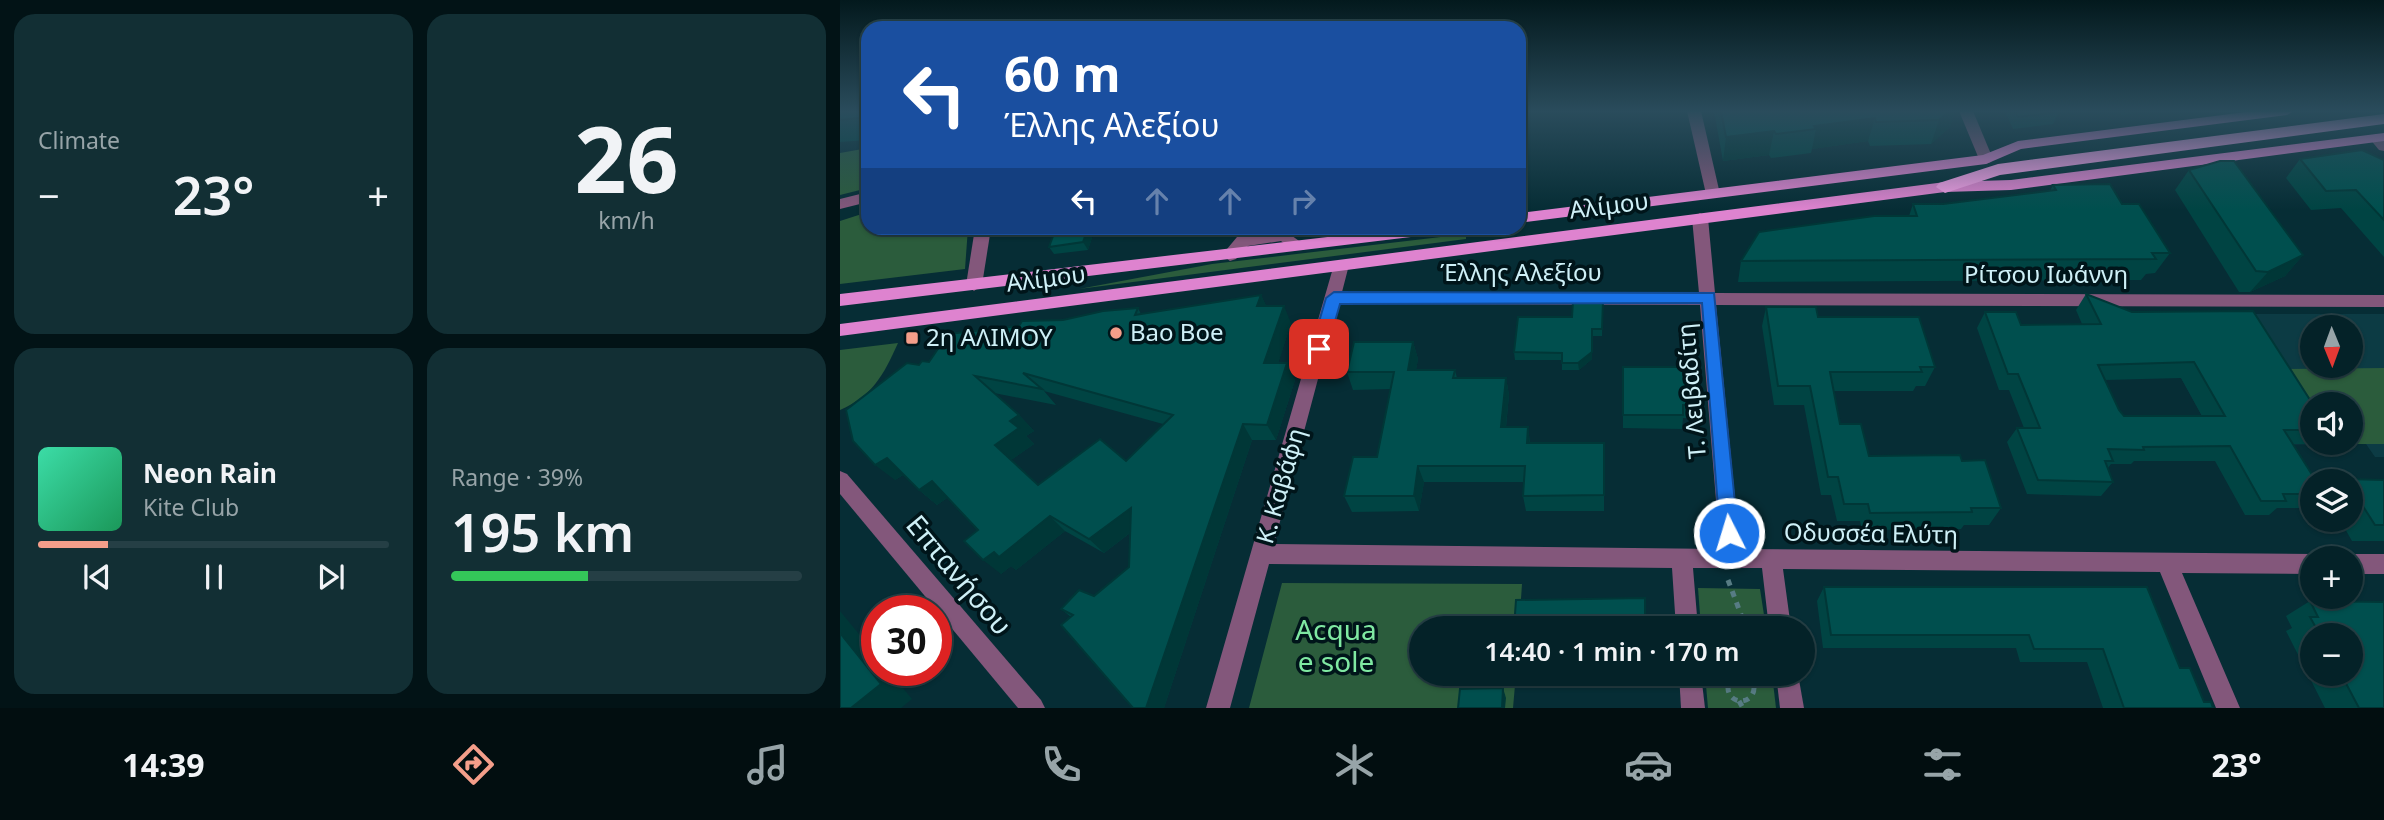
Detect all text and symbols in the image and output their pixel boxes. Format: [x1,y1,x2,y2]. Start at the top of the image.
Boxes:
text: 60 m [1004,40,1121,106]
icon: left [889,49,980,140]
text: 26 [574,96,679,220]
text: Έλλης Αλεξίου [1004,103,1220,146]
text: Climate [38,124,120,156]
text: 23° [173,159,254,230]
text: − [38,169,60,221]
text: + [367,169,389,221]
icon: left [1065,182,1103,220]
icon: ahead [1138,182,1176,220]
icon: ahead [1211,182,1249,220]
icon: right [1284,182,1322,220]
street label: Αλίμου [1567,183,1650,226]
text: km/h [598,204,655,236]
street label: Έλλης Αλεξίου [1440,255,1602,288]
street label: Αλίμου [1004,256,1087,299]
street label: Ρίτσου Ιωάννη [1964,257,2128,290]
place label: Bao Boe [1130,315,1223,348]
north arrow [2300,315,2362,378]
map controls [2300,315,2363,686]
pin [1289,319,1349,379]
place label: 2η ΑΛΙΜΟΥ [926,320,1053,353]
street label: Τ. Λειβαδίτη [1668,322,1713,460]
marker: Bao Boe [1108,325,1124,341]
marker: 2η ΑΛΙΜΟΥ [904,330,920,346]
icon: arrive [1300,330,1338,368]
button: sound [2300,392,2363,455]
street label: Κ. Καβάφη [1247,424,1312,547]
text: Neon Rain [143,455,277,491]
text: Range · 39% [451,461,583,493]
button: layers [2300,469,2363,532]
text: Kite Club [143,491,239,523]
text: 195 km [451,496,634,567]
position arrow [1692,496,1766,570]
street label: Επτανήσου [898,506,1021,643]
street label: Οδυσσέα Ελύτη [1784,514,1958,551]
button: + [2300,546,2363,609]
icon: previous [78,558,116,596]
icon: pause [195,558,233,596]
icon: next [312,558,350,596]
speed limit sign: 30 [861,595,952,686]
park label: Acqua e sole [1295,610,1377,680]
button: − [2300,623,2363,686]
text: 14:40 · 1 min · 170 m [1485,633,1739,669]
icon: directions [449,740,498,789]
icon: music [743,740,792,789]
icon: phone [1037,740,1086,789]
icon: climate [1330,740,1379,789]
icon: car [1624,740,1673,789]
icon: filters [1918,740,1967,789]
text: 14:39 [122,743,205,786]
text: 23° [2211,743,2262,786]

